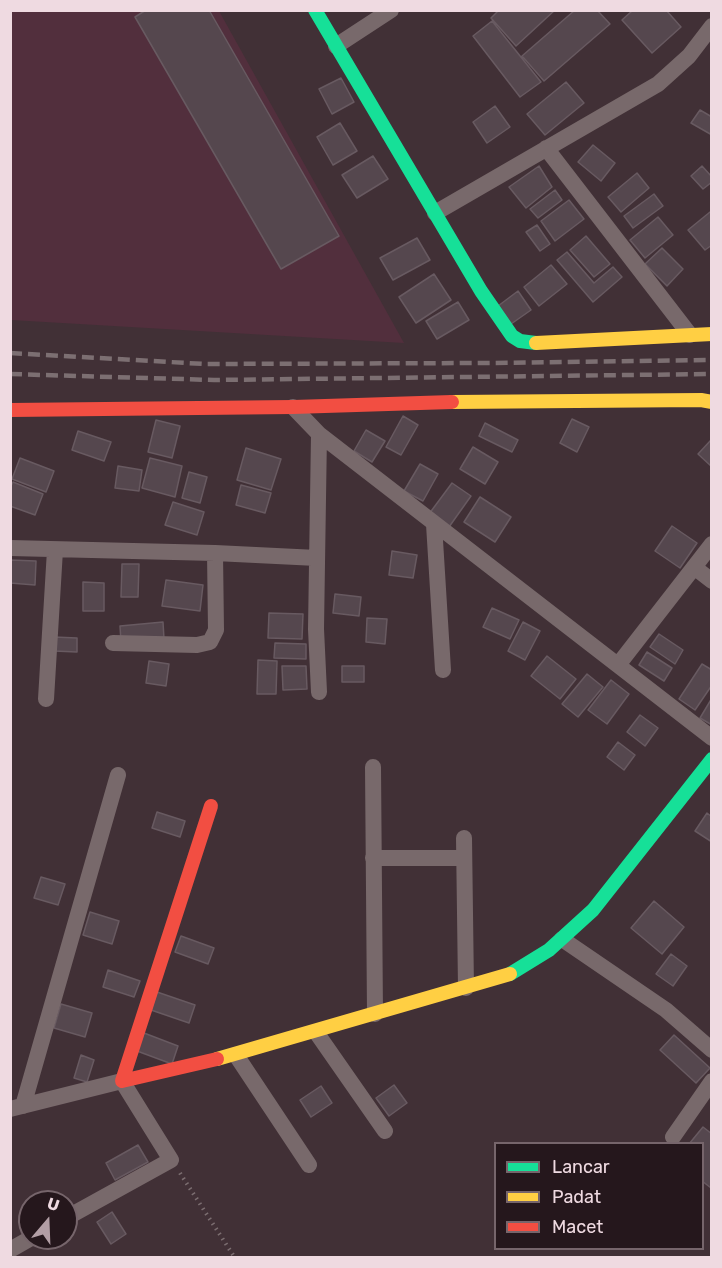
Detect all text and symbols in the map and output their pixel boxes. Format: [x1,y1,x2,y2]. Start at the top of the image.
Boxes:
legend [494,1142,704,1250]
text: Lancar [552,1156,610,1178]
text: Padat [552,1186,601,1208]
north arrow [18,1190,78,1250]
text: U [45,1194,62,1215]
text: Macet [552,1216,603,1238]

